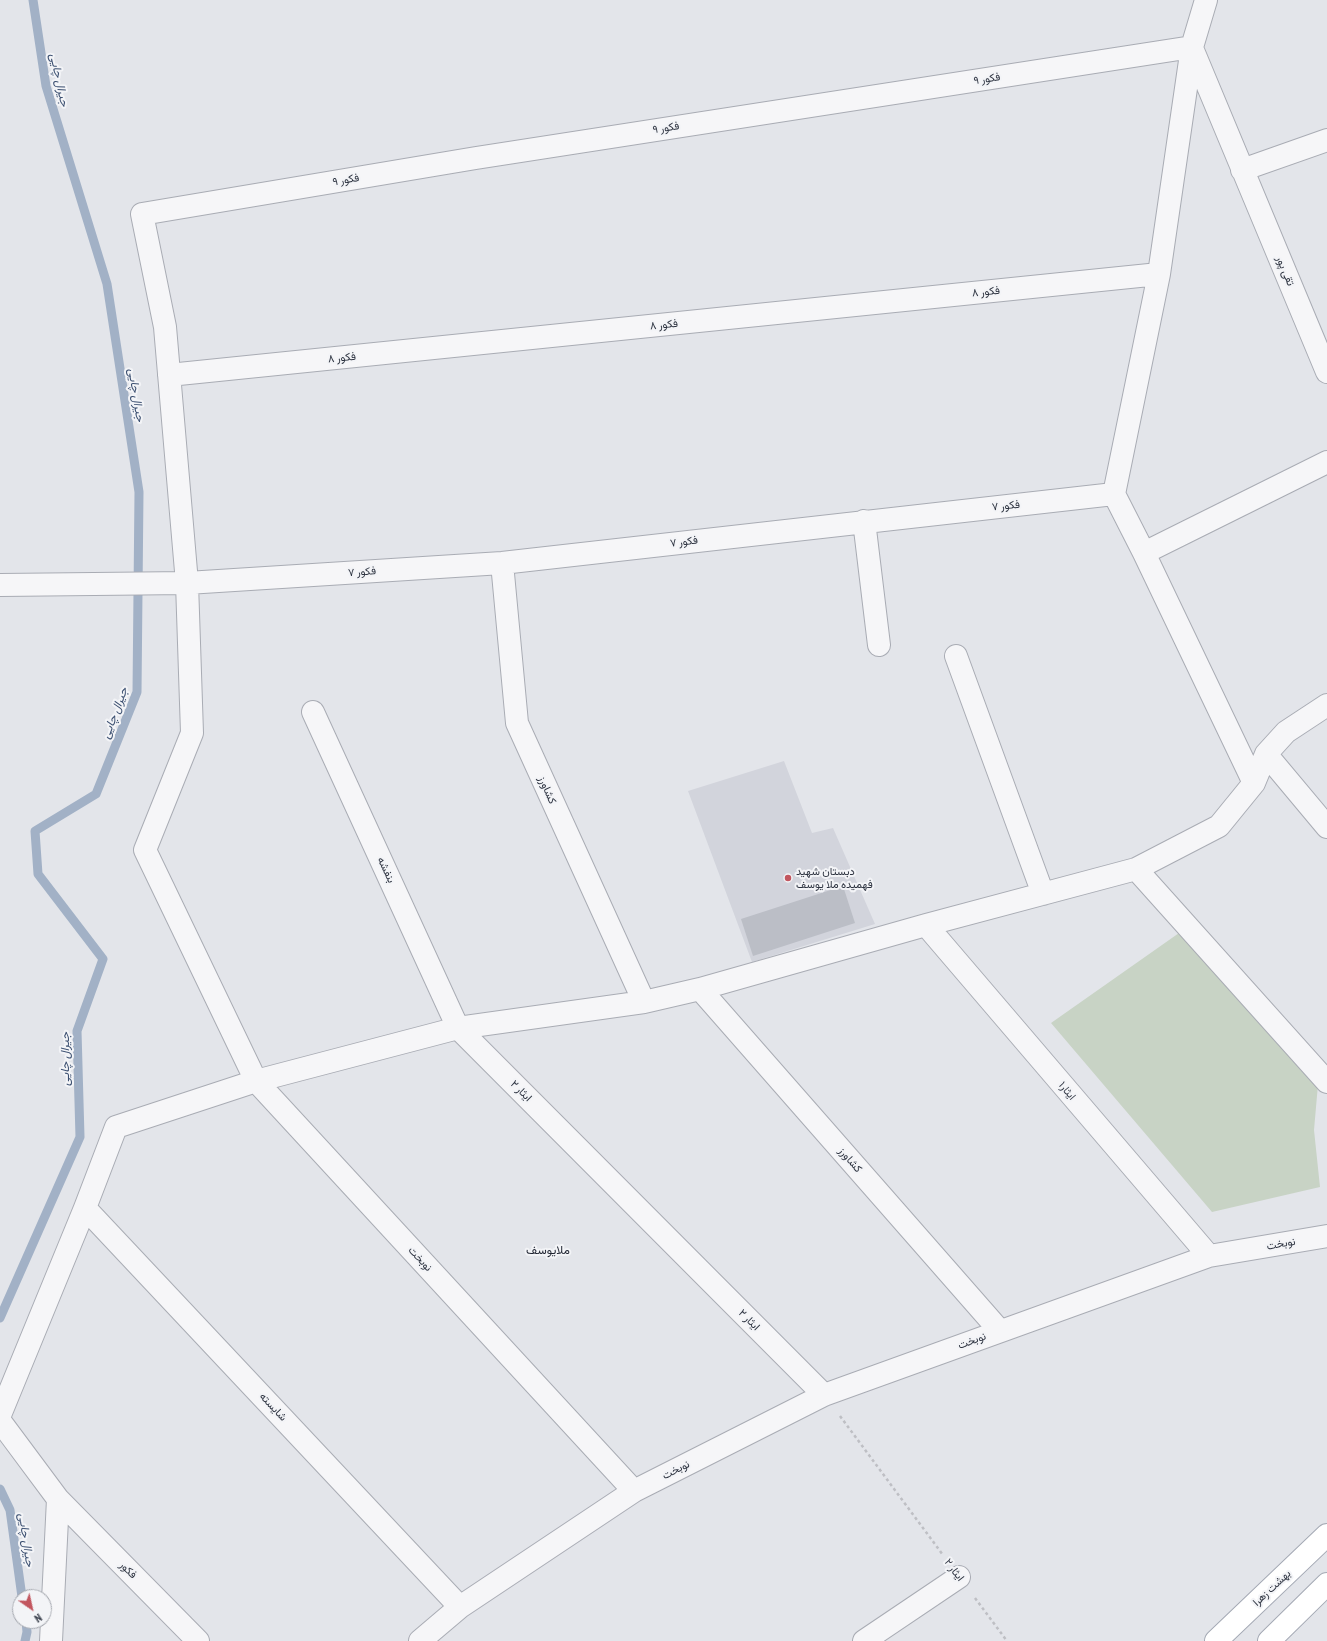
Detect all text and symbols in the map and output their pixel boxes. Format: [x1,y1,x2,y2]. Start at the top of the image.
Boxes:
water label: جیرال چایی [46,52,72,108]
street label: فکور ۹ [973,70,1001,88]
street label: فکور ۹ [652,119,680,137]
street label: فکور ۹ [332,171,360,189]
street label: تقی پور [1273,254,1297,288]
street label: فکور ۸ [971,284,1001,300]
street label: فکور ۸ [649,317,679,333]
street label: فکور ۸ [327,350,357,366]
water label: جیرال چایی [125,367,147,423]
street label: فکور ۷ [991,498,1021,514]
street label: فکور ۷ [669,534,699,550]
street label: فکور ۷ [348,564,376,580]
water label: جیرال چایی [99,685,131,741]
street label: کشاورز [535,774,559,806]
street label: بنفشه [374,855,398,885]
place label: دبستان شهید فهمیده ملا یوسف [796,865,873,891]
marker: دبستان شهید فهمیده ملا یوسف [783,873,793,883]
water label: جیرال چایی [59,1032,73,1086]
street label: ایثار ۲ [508,1078,534,1104]
street label: ایثار۱ [1056,1079,1078,1103]
street label: کشاورز [835,1145,865,1175]
street label: نوبخت [1266,1235,1296,1253]
street label: نوبخت [405,1244,435,1274]
district label: ملایوسف [526,1244,570,1258]
street label: ایثار ۲ [736,1307,762,1333]
street label: نوبخت [956,1330,988,1352]
street label: شایسته [257,1390,289,1424]
street label: نوبخت [660,1458,692,1482]
water label: جیرال چایی [15,1512,37,1568]
street label: ایثار ۲ [941,1556,967,1584]
street label: فکور [117,1559,139,1581]
street label: بهشت زهرا [1250,1567,1294,1609]
north arrow [12,1589,52,1629]
text: N [32,1611,45,1626]

